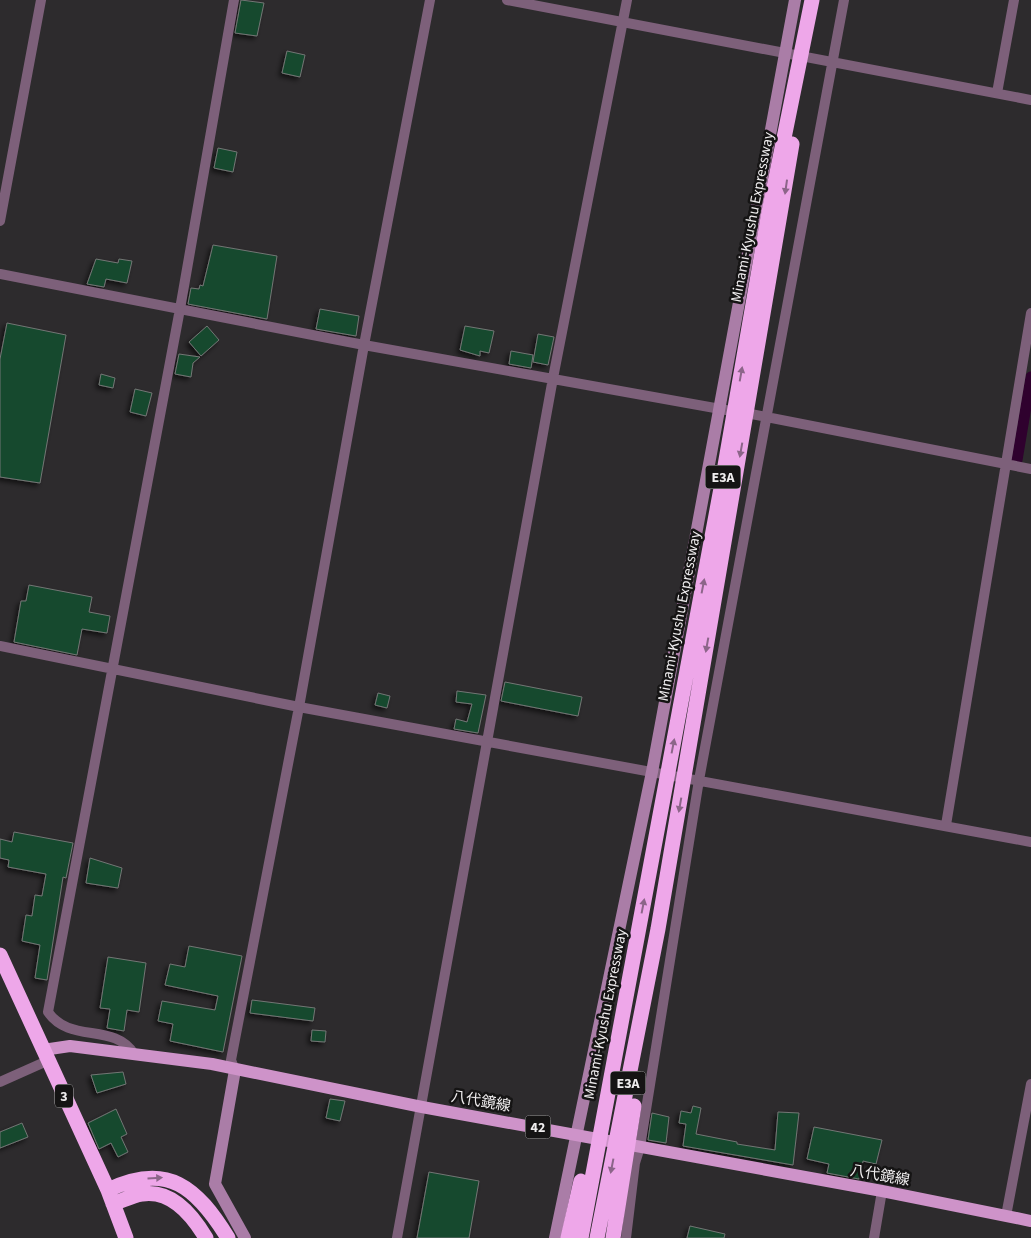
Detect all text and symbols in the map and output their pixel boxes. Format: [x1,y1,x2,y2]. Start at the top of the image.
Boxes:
street label: Minami-Kyushu Expressway [726,130,779,304]
one-way arrow [782,179,790,195]
one-way arrow [737,366,745,382]
one-way arrow [736,443,744,459]
road number: E3A [706,466,740,488]
street label: Minami-Kyushu Expressway [653,529,706,703]
one-way arrow [699,578,707,594]
one-way arrow [703,637,711,653]
one-way arrow [669,738,677,753]
one-way arrow [675,797,683,813]
one-way arrow [640,897,648,913]
street label: Minami-Kyushu Expressway [579,927,632,1101]
road number: E3A [610,1072,646,1094]
road number: 3 [55,1084,73,1108]
street label: 八代鏡線 [450,1086,512,1117]
road number: 42 [526,1116,550,1138]
one-way arrow [607,1158,615,1174]
street label: 八代鏡線 [849,1160,911,1191]
one-way arrow [147,1174,163,1182]

